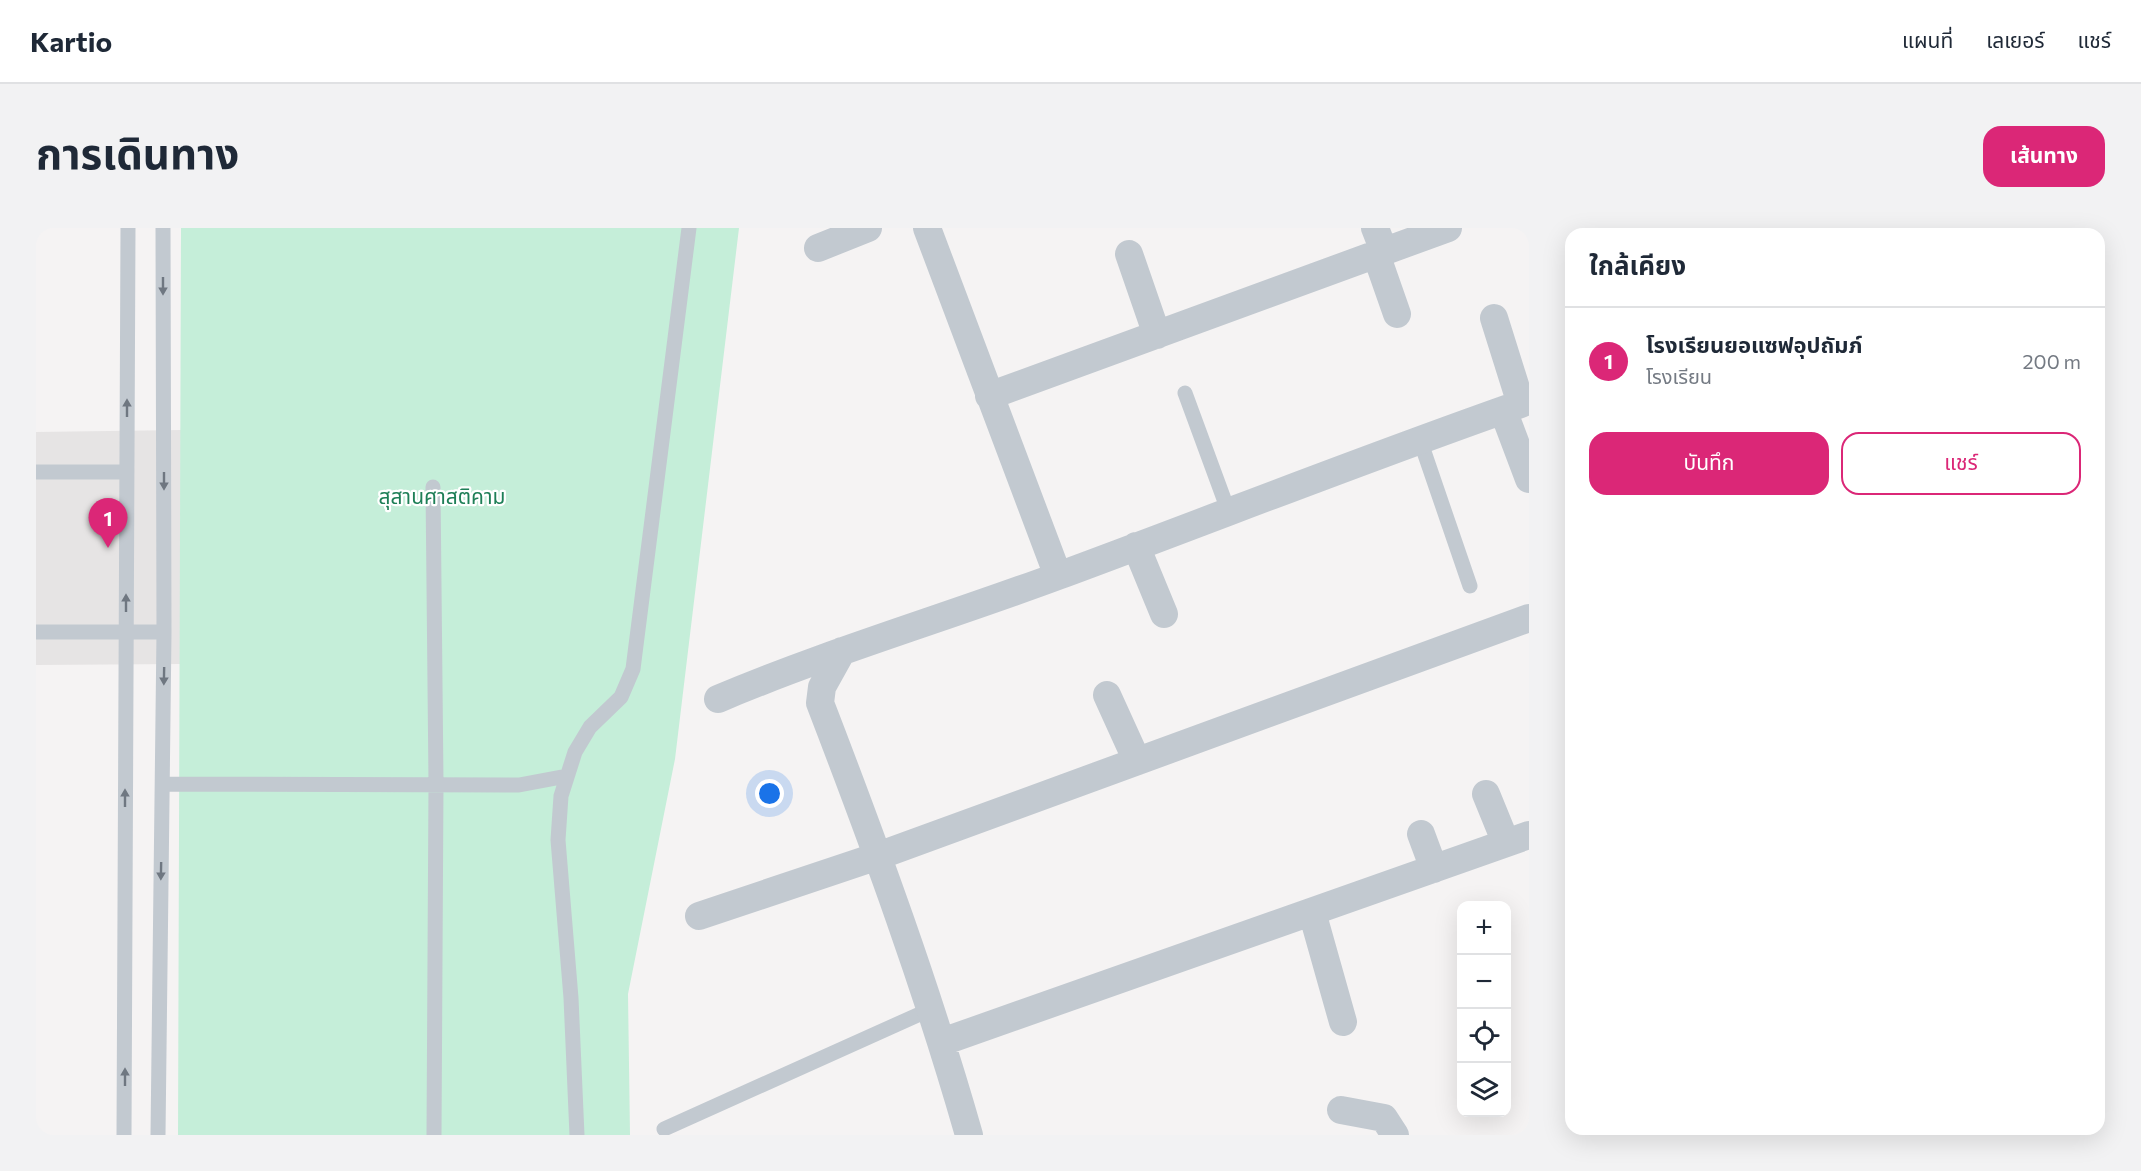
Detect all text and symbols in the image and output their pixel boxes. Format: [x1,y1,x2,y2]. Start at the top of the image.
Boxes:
text: Kartio [30,24,112,58]
text: แผนที่ [1902,27,1953,52]
text: เลเยอร์ [1986,27,2045,52]
text: แชร์ [2078,27,2111,52]
text: การเดินทาง [36,126,239,178]
button: เส้นทาง [1983,126,2105,187]
text: ใกล้เคียง [1589,249,1686,280]
one-way arrow [158,277,168,296]
text: โรงเรียนยอแซฟอุปถัมภ์ [1646,331,1862,358]
text: 1 [1604,349,1613,373]
text: 200 m [2023,349,2081,373]
text: โรงเรียน [1646,364,1712,388]
one-way arrow [122,398,132,417]
button: บันทึก [1589,432,1829,495]
button: แชร์ [1841,432,2081,495]
one-way arrow [159,472,169,491]
park label: สุสานศาสติคาม [379,483,505,510]
pin: 1 [88,498,128,548]
one-way arrow [121,593,131,612]
one-way arrow [159,667,169,686]
your location [755,779,784,808]
one-way arrow [120,788,130,807]
one-way arrow [157,862,166,881]
map controls [1457,901,1511,1117]
button: + [1457,901,1511,955]
button: − [1457,955,1511,1009]
button: locate [1457,1009,1511,1063]
button: layers [1457,1063,1511,1117]
one-way arrow [120,1067,130,1086]

